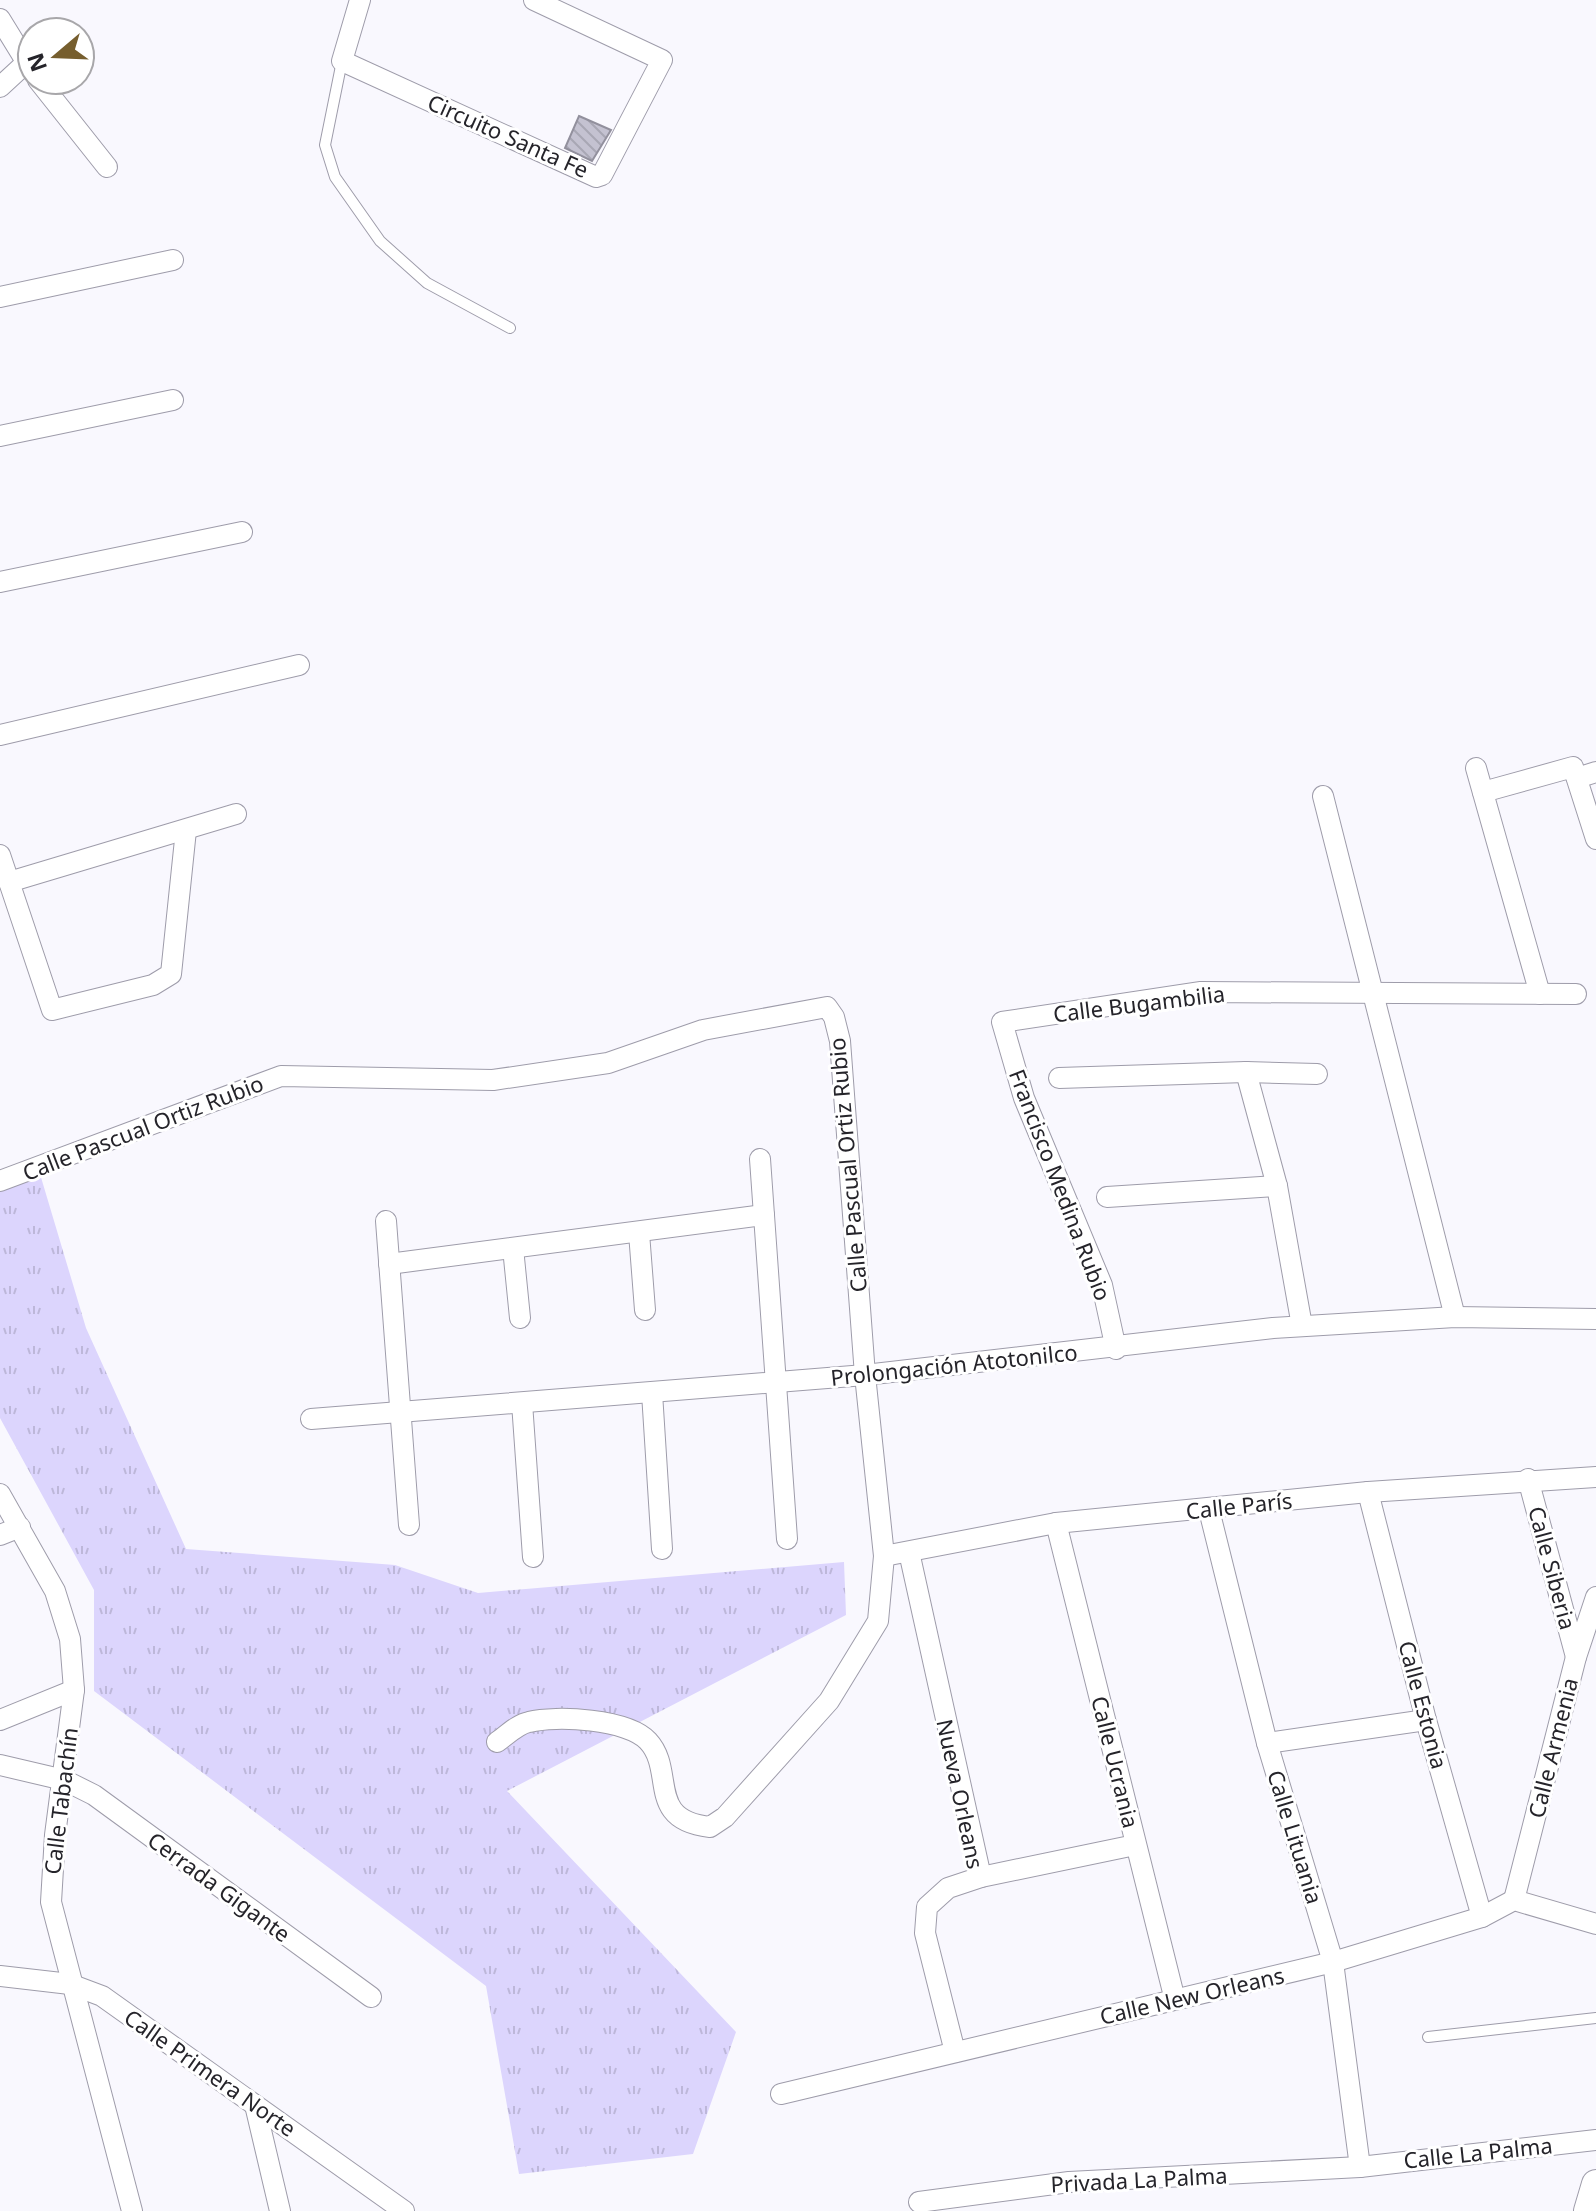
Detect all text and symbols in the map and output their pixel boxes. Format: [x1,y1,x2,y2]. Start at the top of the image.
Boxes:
north arrow [16,16,96,96]
text: N [19,49,53,76]
street label: Circuito Santa Fe [423,86,593,184]
street label: Calle Bugambilia [1051,978,1227,1028]
street label: Calle Pascual Ortiz Rubio [821,1036,873,1294]
street label: Francisco Medina Rubio [1003,1065,1119,1305]
street label: Calle Pascual Ortiz Rubio [18,1067,267,1187]
street label: Prolongación Atotonilco [829,1336,1079,1392]
street label: Calle París [1184,1485,1294,1525]
street label: Calle Siberia [1522,1503,1584,1633]
street label: Calle Estonia [1392,1637,1455,1772]
street label: Calle Armenia [1520,1675,1584,1821]
street label: Calle Ucrania [1085,1693,1147,1831]
street label: Nueva Orleans [930,1716,991,1871]
street label: Calle Tabachín [36,1726,84,1876]
street label: Calle Lituania [1261,1766,1331,1907]
street label: Cerrada Gigante [142,1824,297,1948]
street label: Calle New Orleans [1097,1959,1287,2031]
street label: Calle Primera Norte [119,2002,302,2143]
street label: Calle La Palma [1402,2129,1554,2175]
street label: Privada La Palma [1050,2159,1228,2199]

